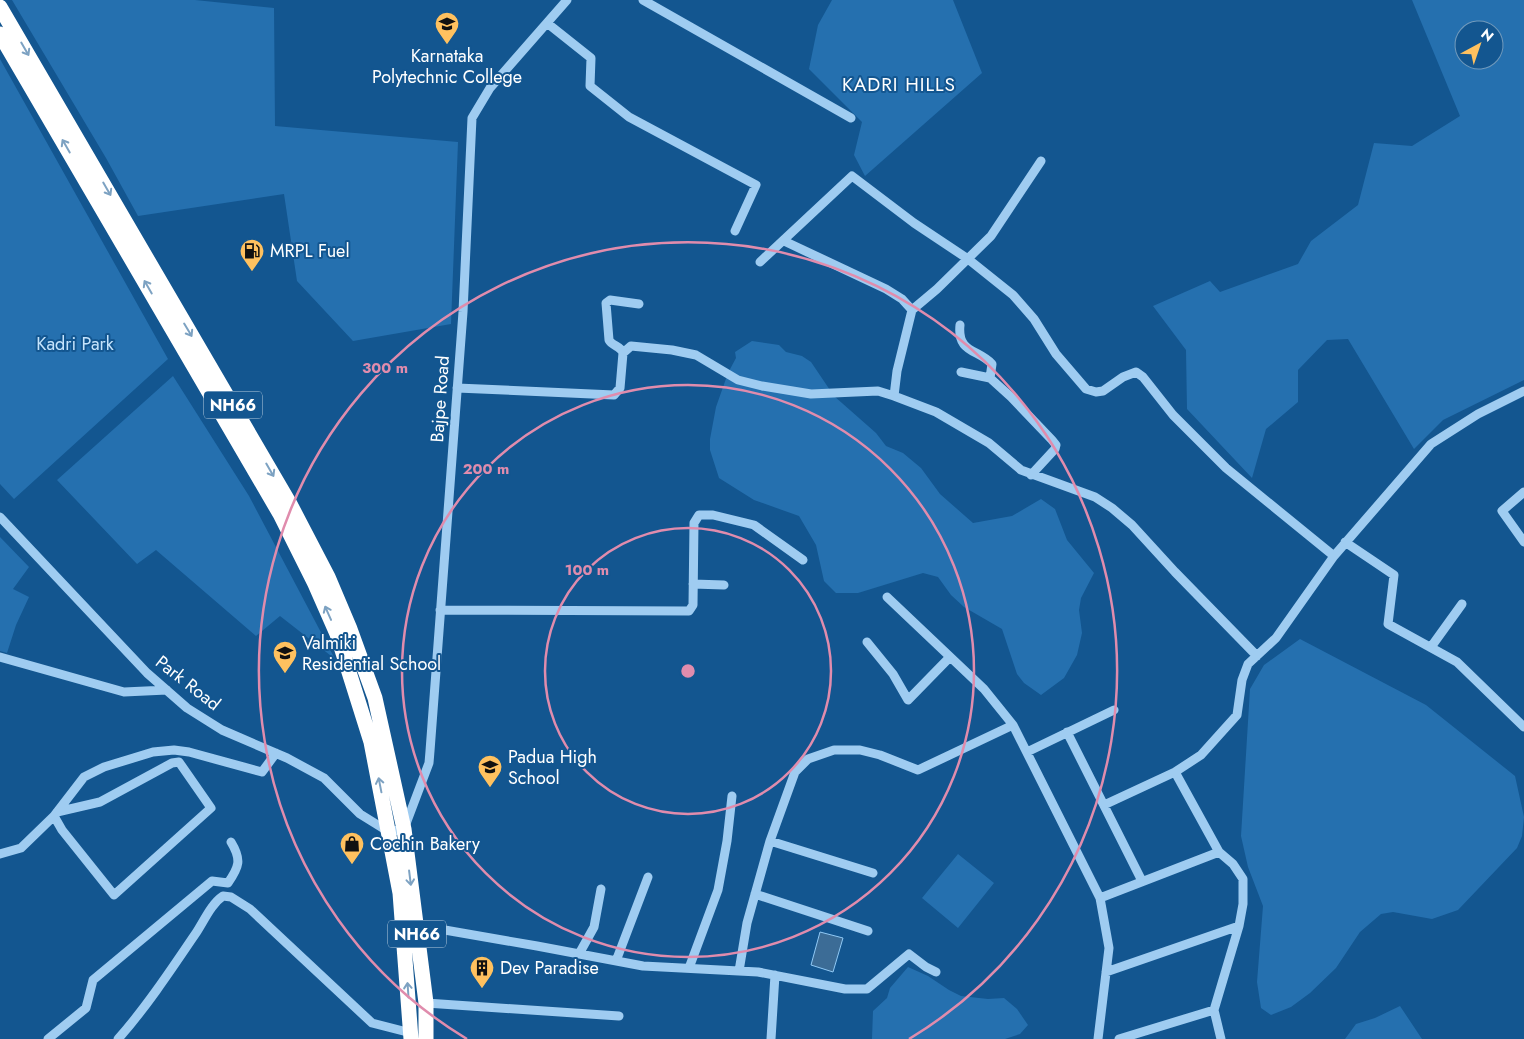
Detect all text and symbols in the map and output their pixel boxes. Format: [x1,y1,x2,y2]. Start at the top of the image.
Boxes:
school or university icon: Karnataka Polytechnic College [434,11,460,45]
north arrow [1454,20,1504,70]
text: N [1477,24,1498,46]
one-way arrow [20,41,30,55]
place label: Karnataka Polytechnic College [372,43,522,90]
district label: KADRI HILLS [842,71,956,98]
one-way arrow [61,139,71,154]
one-way arrow [102,182,112,196]
fuel station icon: MRPL Fuel [239,238,265,272]
place label: MRPL Fuel [270,238,350,264]
one-way arrow [142,280,152,294]
one-way arrow [184,322,194,336]
park label: Kadri Park [36,331,114,357]
street label: Bajpe Road [424,355,456,443]
text: 300 m [362,357,408,379]
road number: NH66 [204,392,262,418]
text: 200 m [463,458,509,480]
one-way arrow [266,462,276,477]
text: 100 m [565,559,609,581]
one-way arrow [322,606,332,621]
place label: Valmiki Residential School [302,630,441,677]
school or university icon: Valmiki Residential School [272,640,298,674]
street label: Park Road [150,649,226,717]
centre of rings [679,662,697,680]
place label: Padua High School [508,744,597,791]
school or university icon: Padua High School [477,754,503,788]
one-way arrow [374,777,384,793]
shop icon: Cochin Bakery [339,831,365,865]
place label: Cochin Bakery [370,831,480,857]
one-way arrow [405,869,415,885]
road number: NH66 [388,921,446,948]
building icon: Dev Paradise [469,955,495,989]
place label: Dev Paradise [500,955,599,981]
one-way arrow [403,983,412,999]

